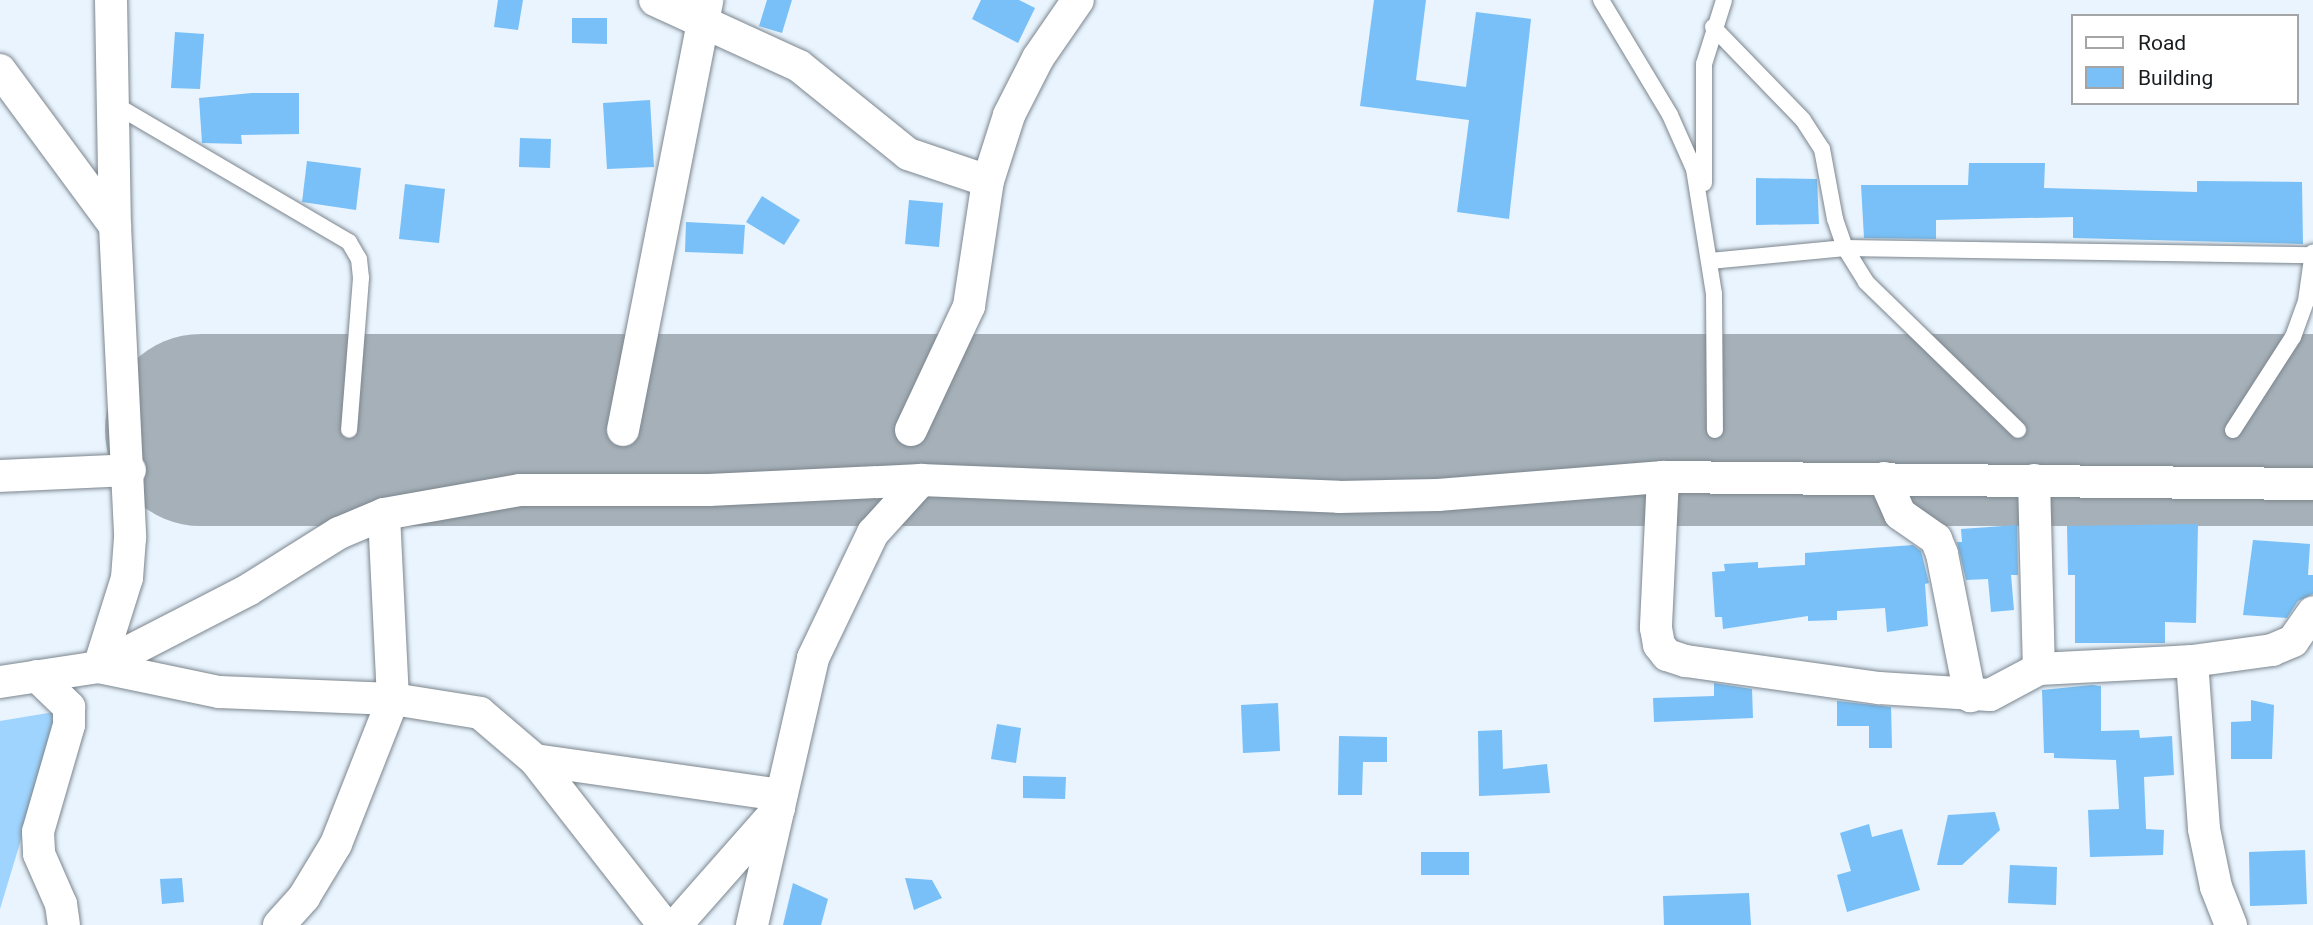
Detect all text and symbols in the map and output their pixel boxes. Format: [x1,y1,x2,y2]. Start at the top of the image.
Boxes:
legend [2072,14,2299,105]
text: Road [2138,31,2186,55]
text: Building [2138,66,2213,90]

